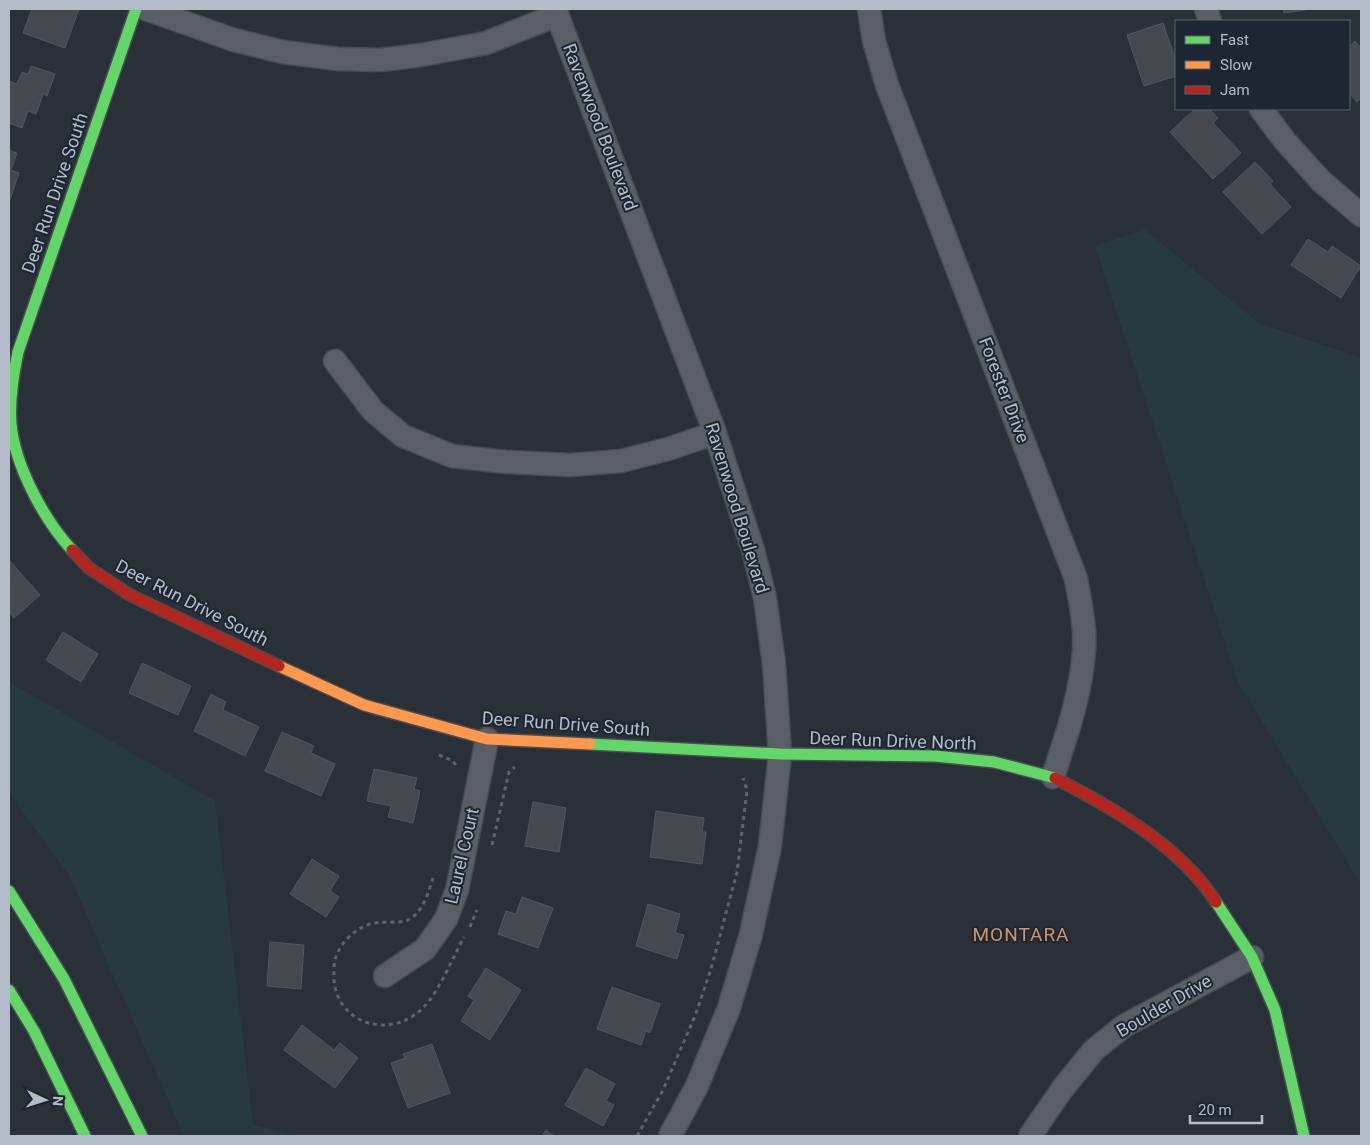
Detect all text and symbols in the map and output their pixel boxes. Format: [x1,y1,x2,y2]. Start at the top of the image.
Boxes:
legend [1175,20,1350,110]
text: Fast [1220,31,1249,49]
street label: Ravenwood Boulevard [559,40,642,213]
text: Slow [1220,56,1252,74]
text: Jam [1220,81,1250,99]
street label: Deer Run Drive South [17,110,92,276]
street label: Forester Drive [975,334,1034,446]
street label: Ravenwood Boulevard [702,420,773,596]
street label: Deer Run Drive South [112,555,272,650]
street label: Deer Run Drive South [481,707,651,740]
street label: Deer Run Drive North [809,727,977,754]
street label: Laurel Court [440,806,483,906]
district label: MONTARA [972,923,1070,946]
street label: Boulder Drive [1112,970,1215,1041]
north arrow [20,1075,70,1125]
scale bar [1190,1092,1262,1124]
text: N [50,1095,66,1106]
text: 20 m [1198,1101,1232,1119]

